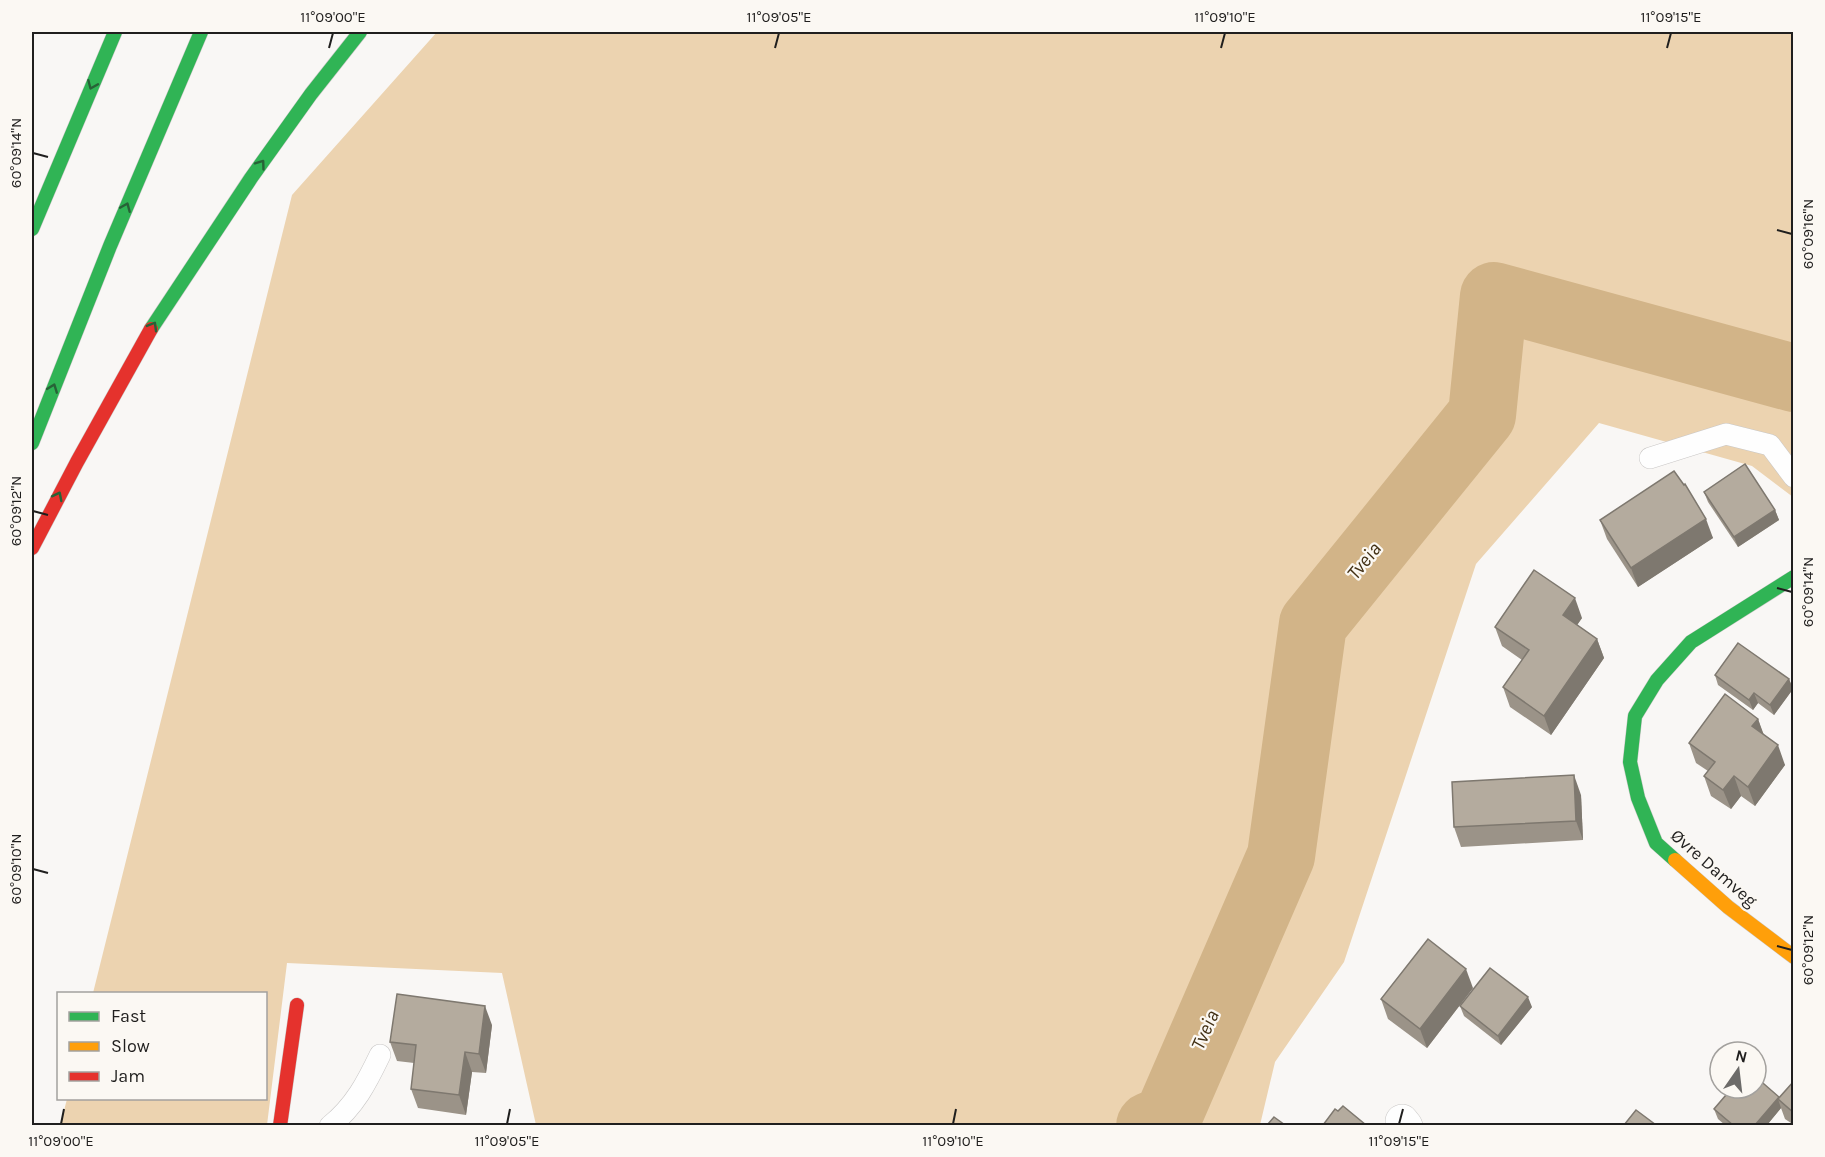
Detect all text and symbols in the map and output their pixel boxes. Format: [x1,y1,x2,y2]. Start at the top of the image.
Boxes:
text: 11°09'00"E [300,8,366,26]
text: 11°09'05"E [746,8,812,26]
text: 11°09'10"E [1194,8,1256,26]
text: 11°09'15"E [1640,8,1702,26]
one-way arrow [87,79,99,90]
text: 60°09'14"N [7,118,25,188]
one-way arrow [254,159,265,170]
text: 60°09'16"N [1799,199,1817,269]
one-way arrow [119,203,131,214]
one-way arrow [146,322,157,332]
one-way arrow [45,383,58,394]
text: 60°09'12"N [7,476,25,546]
one-way arrow [51,492,63,503]
water label: Tveia [1342,538,1386,584]
text: 60°09'14"N [1799,557,1817,627]
street label: Øvre Damveg [1666,824,1762,912]
text: 60°09'10"N [7,834,25,904]
text: 60°09'12"N [1799,915,1817,985]
legend [57,992,267,1100]
text: Fast [111,1005,146,1027]
water label: Tveia [1186,1006,1224,1054]
text: Slow [111,1035,150,1057]
north arrow [1708,1040,1768,1100]
text: N [1734,1045,1749,1067]
text: Jam [111,1065,145,1087]
text: 11°09'00"E [28,1132,94,1150]
text: 11°09'05"E [474,1132,540,1150]
text: 11°09'10"E [922,1132,984,1150]
text: 11°09'15"E [1368,1132,1430,1150]

